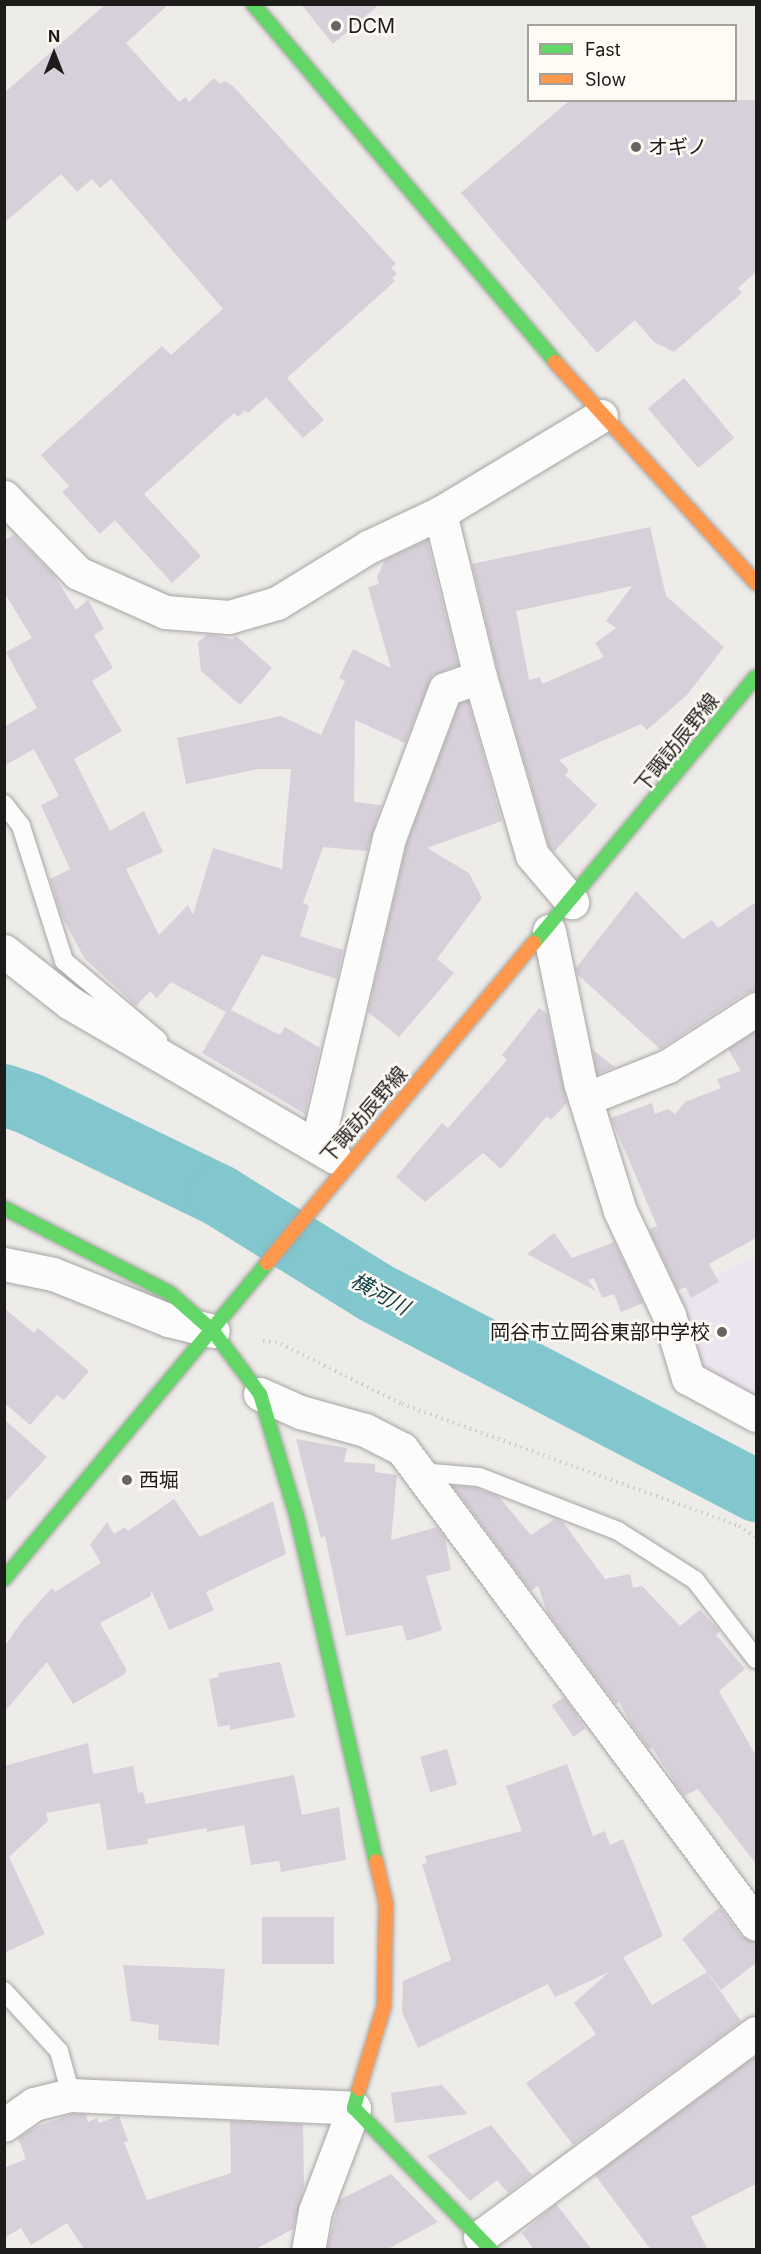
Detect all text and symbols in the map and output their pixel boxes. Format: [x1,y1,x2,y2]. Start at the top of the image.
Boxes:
place label: DCM [348,14,395,38]
marker: DCM [329,19,343,33]
north arrow [24,24,84,84]
legend [527,24,737,102]
text: N [48,26,60,46]
text: Fast [585,39,621,60]
text: Slow [585,69,626,90]
place label: オギノ [648,135,708,159]
marker: オギノ [629,140,643,154]
street label: 下諏訪辰野線 [630,689,724,797]
street label: 下諏訪辰野線 [316,1062,412,1168]
water label: 横河川 [346,1268,414,1320]
place label: 岡谷市立岡谷東部中学校 [490,1320,710,1344]
marker: 岡谷市立岡谷東部中学校 [715,1325,729,1339]
place label: 西堀 [139,1468,179,1492]
marker: 西堀 [120,1473,134,1487]

